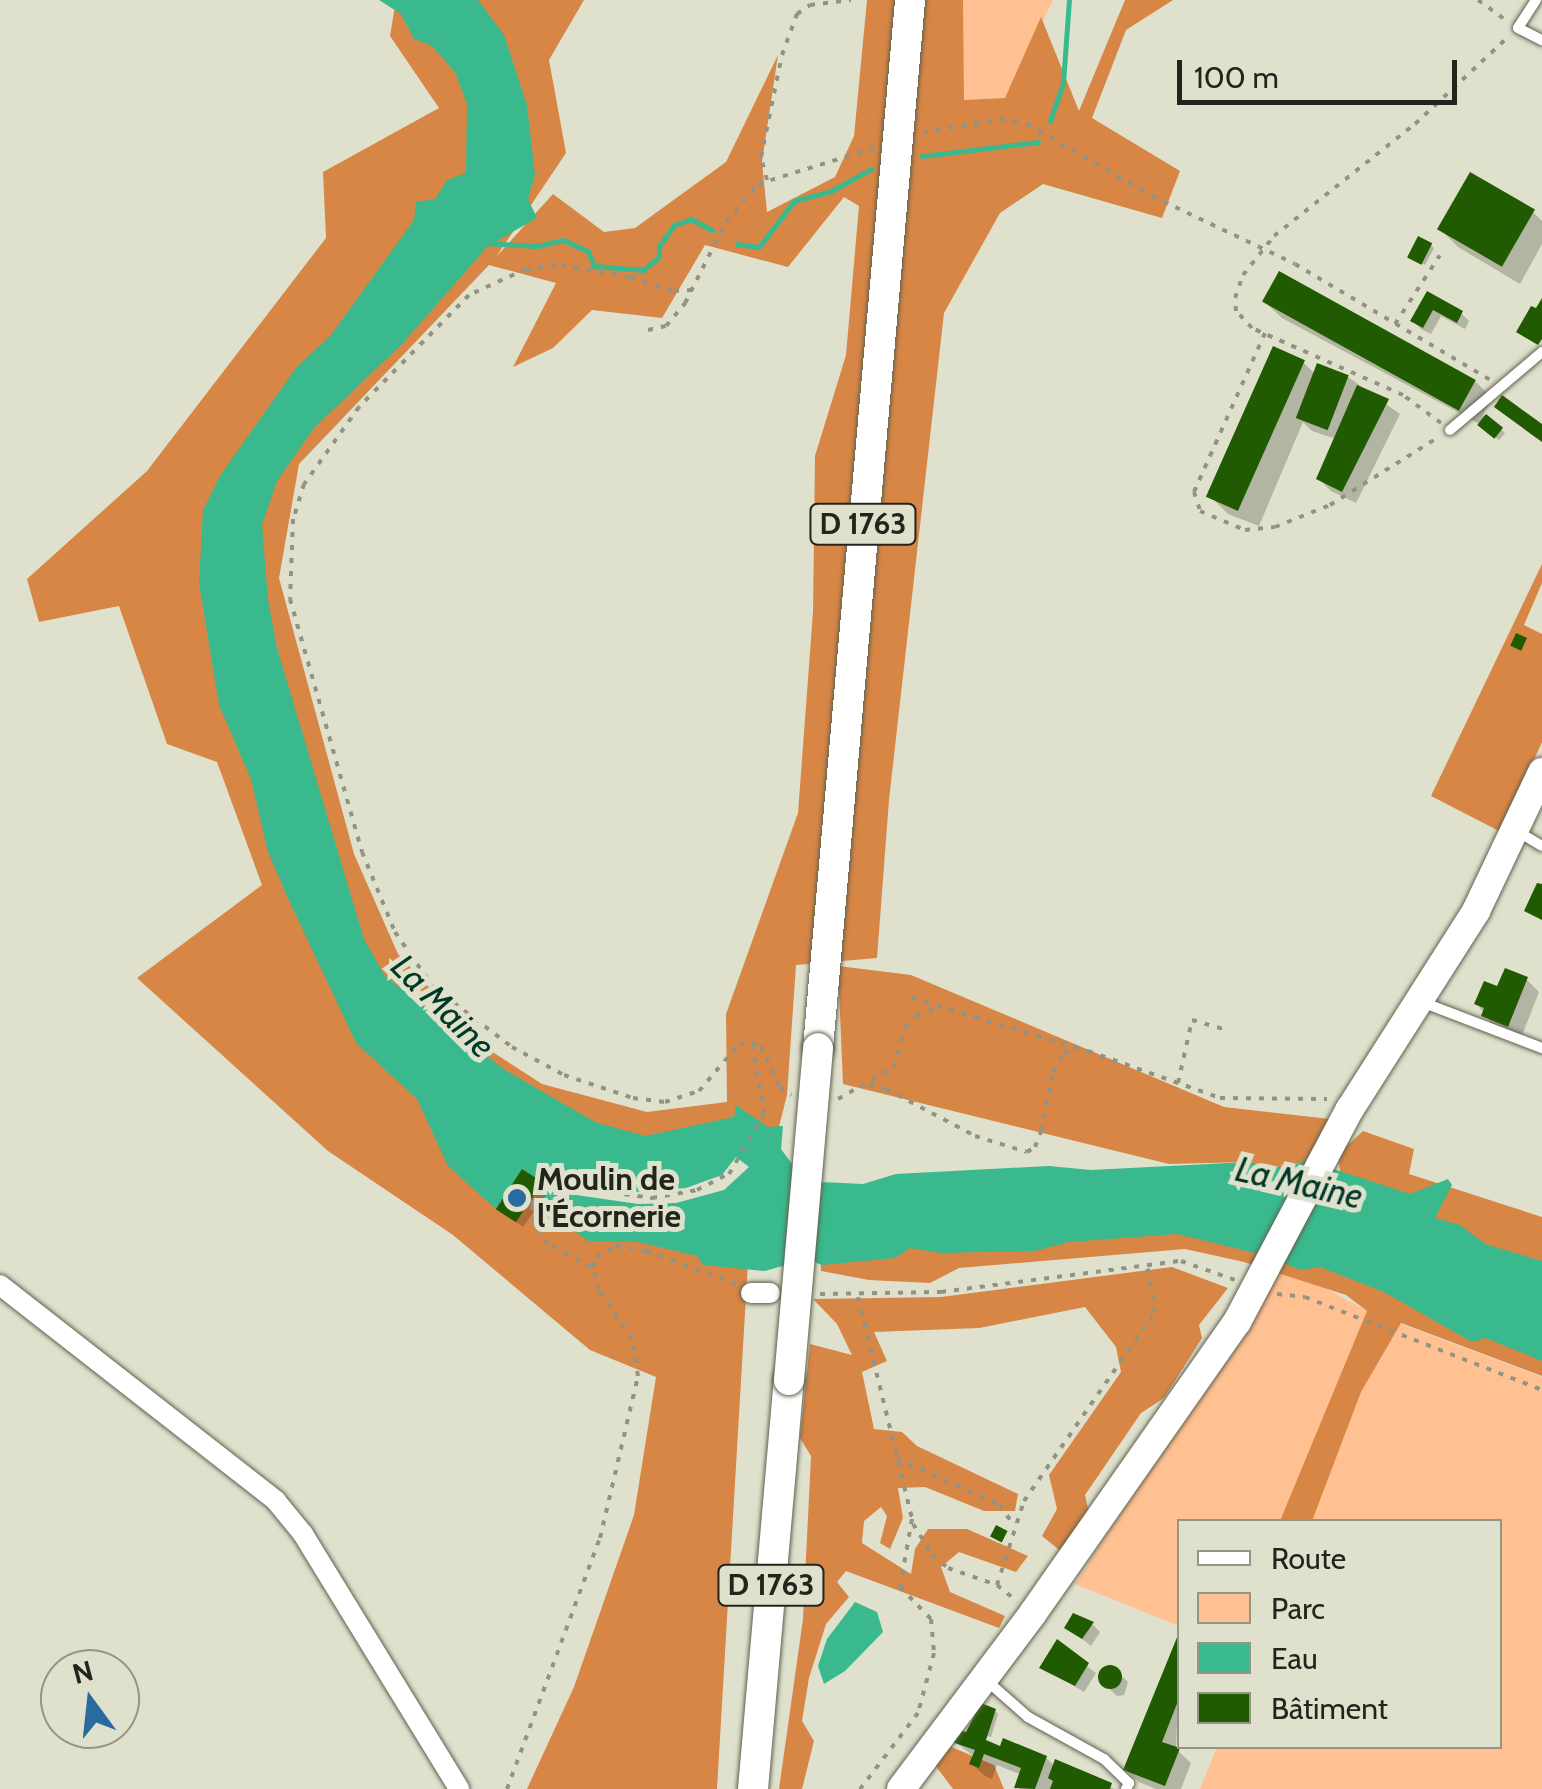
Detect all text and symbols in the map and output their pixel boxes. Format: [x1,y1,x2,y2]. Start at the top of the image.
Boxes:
scale bar [1182,40,1462,102]
text: 100 m [1194,59,1279,96]
road number: D 1763 [808,499,918,549]
water label: La Maine [383,946,503,1066]
water label: La Maine [1231,1148,1367,1218]
place label: Moulin de l'Écornerie [537,1161,681,1236]
marker: Moulin de l'Écornerie [506,1187,528,1209]
legend [1177,1519,1502,1749]
text: Route [1271,1540,1346,1577]
road number: D 1763 [716,1560,826,1610]
text: Parc [1271,1590,1325,1627]
text: Eau [1271,1640,1318,1677]
north arrow [40,1649,140,1749]
text: N [69,1653,97,1691]
text: Bâtiment [1271,1690,1388,1727]

